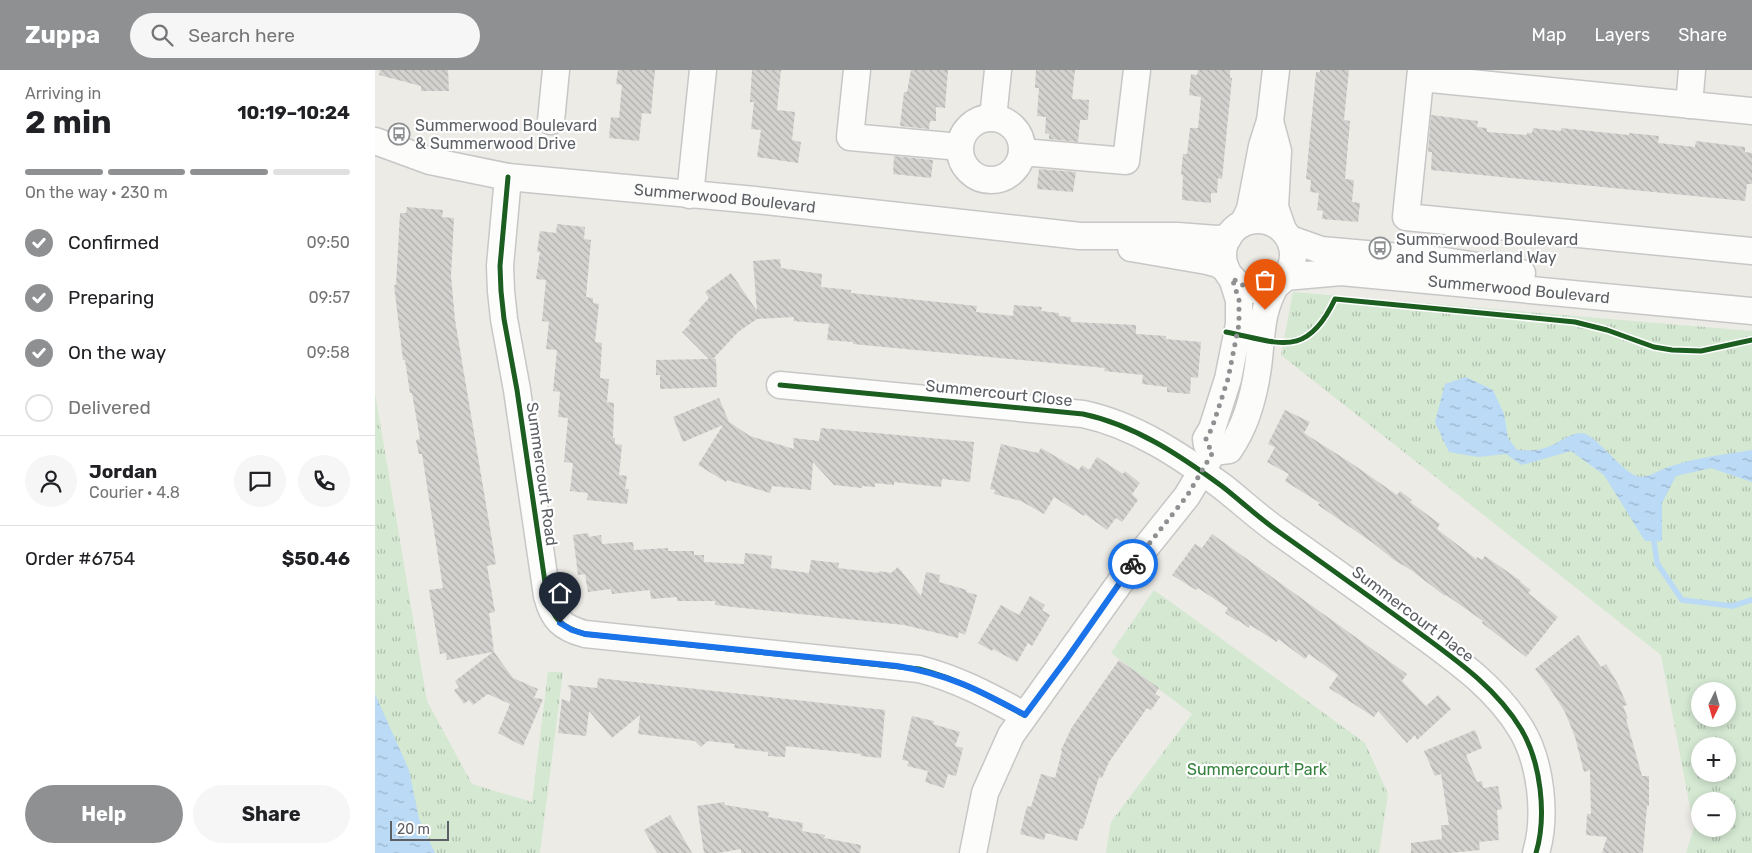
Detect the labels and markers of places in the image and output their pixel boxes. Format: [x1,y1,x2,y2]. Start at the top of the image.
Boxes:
place label: Summerwood Boulevard & Summerwood Drive [415,116,597,153]
bus stop icon: Summerwood Boulevard & Summerwood Drive [387,122,411,146]
place label: Summerwood Boulevard and Summerland Way [1396,230,1578,267]
bus stop icon: Summerwood Boulevard and Summerland Way [1368,236,1392,260]
pin [1244,259,1286,310]
pin [539,572,581,623]

